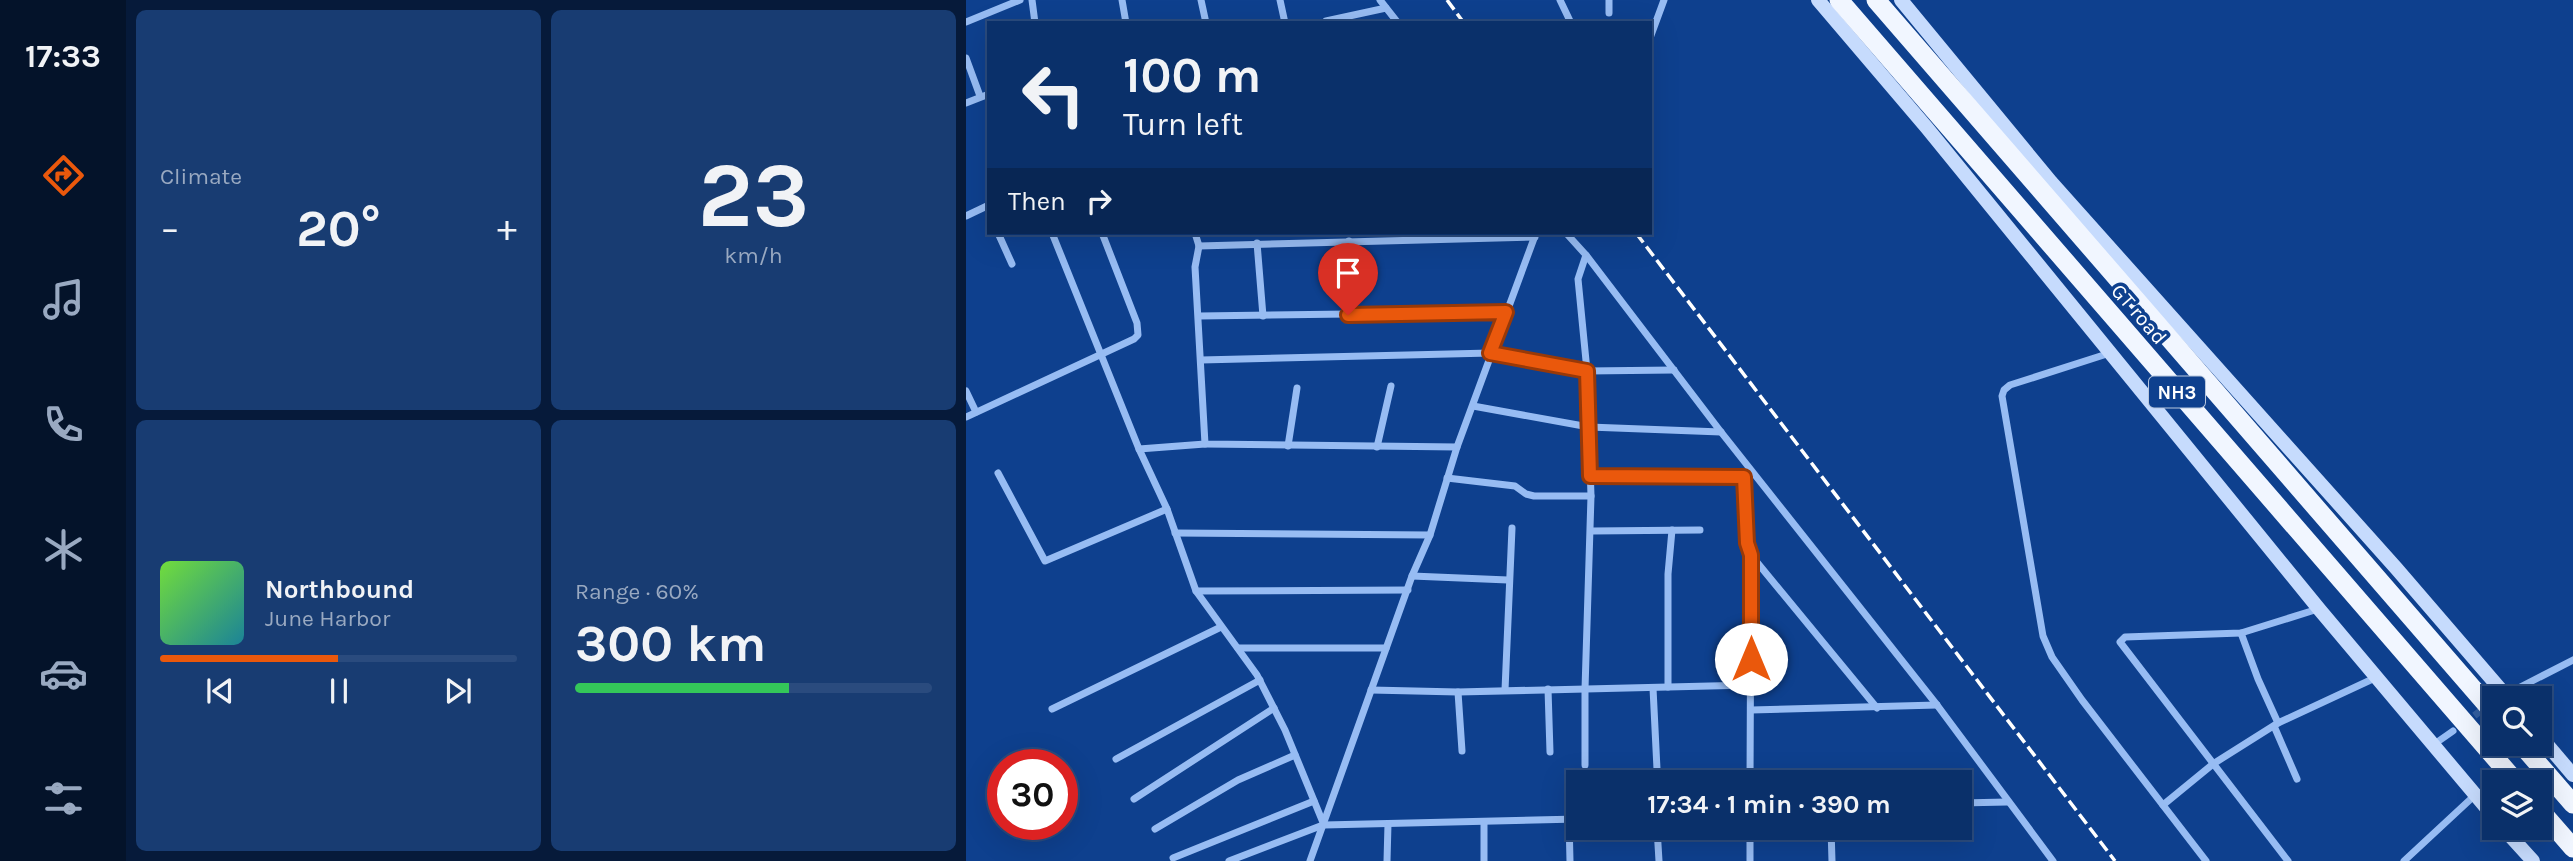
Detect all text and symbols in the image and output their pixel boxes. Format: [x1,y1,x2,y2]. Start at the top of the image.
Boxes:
text: 17:33 [25,38,101,75]
text: 100 m [1123,47,1261,104]
icon: left [1008,49,1099,140]
text: Turn left [1123,106,1243,143]
text: 23 [698,143,809,249]
icon: directions [39,151,88,200]
text: Climate [160,163,242,190]
icon: right [1080,182,1118,220]
text: Then [1008,186,1066,217]
text: 20° [296,198,381,259]
text: − [160,206,180,251]
text: + [497,206,517,251]
text: km/h [724,242,783,269]
pin [1318,243,1378,315]
icon: arrive [1329,254,1367,292]
icon: music [39,275,88,324]
street label: GT road [2106,279,2172,349]
road number: NH3 [2149,376,2205,408]
icon: phone [39,400,88,449]
icon: climate [39,525,88,574]
text: Northbound [265,574,414,605]
text: Range · 60% [575,578,699,605]
text: June Harbor [265,605,390,632]
text: 300 km [575,613,766,674]
position arrow [1714,622,1788,696]
icon: car [39,649,88,698]
icon: previous [201,672,239,710]
icon: pause [320,672,358,710]
icon: next [439,672,477,710]
map controls [2482,686,2552,840]
button: search [2482,686,2552,756]
speed limit sign: 30 [987,749,1078,840]
button: layers [2482,770,2552,840]
icon: filters [39,774,88,823]
text: 17:34 · 1 min · 390 m [1647,789,1891,820]

